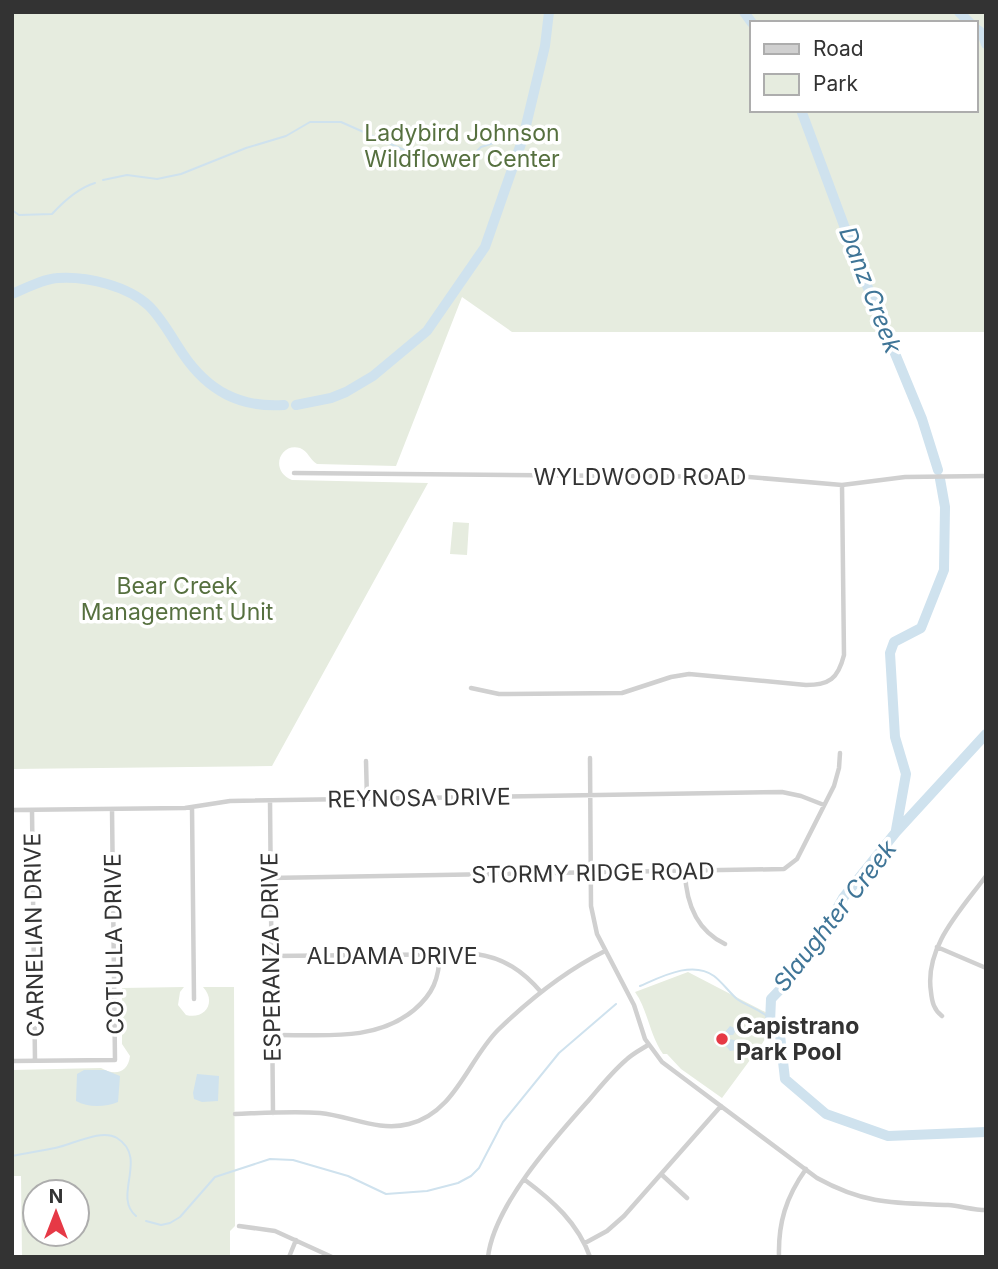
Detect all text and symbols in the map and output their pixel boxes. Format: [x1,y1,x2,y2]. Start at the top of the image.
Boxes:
legend [750,21,977,112]
text: Road [813,36,864,61]
text: Park [813,71,858,96]
park label: Ladybird Johnson Wildflower Center [364,119,560,173]
water label: Danz Creek [833,222,908,358]
street label: WYLDWOOD ROAD [534,463,746,491]
park label: Bear Creek Management Unit [81,572,274,626]
street label: REYNOSA DRIVE [327,782,511,814]
street label: CARNELIAN DRIVE [18,833,50,1037]
water label: Slaughter Creek [767,834,903,997]
street label: ESPERANZA DRIVE [255,852,287,1062]
street label: COTULLA DRIVE [98,853,130,1035]
street label: STORMY RIDGE ROAD [471,857,715,889]
street label: ALDAMA DRIVE [307,942,477,970]
place label: Capistrano Park Pool [736,1012,859,1066]
marker: Capistrano Park Pool [714,1031,730,1047]
north arrow [21,1178,91,1248]
text: N [49,1185,63,1208]

